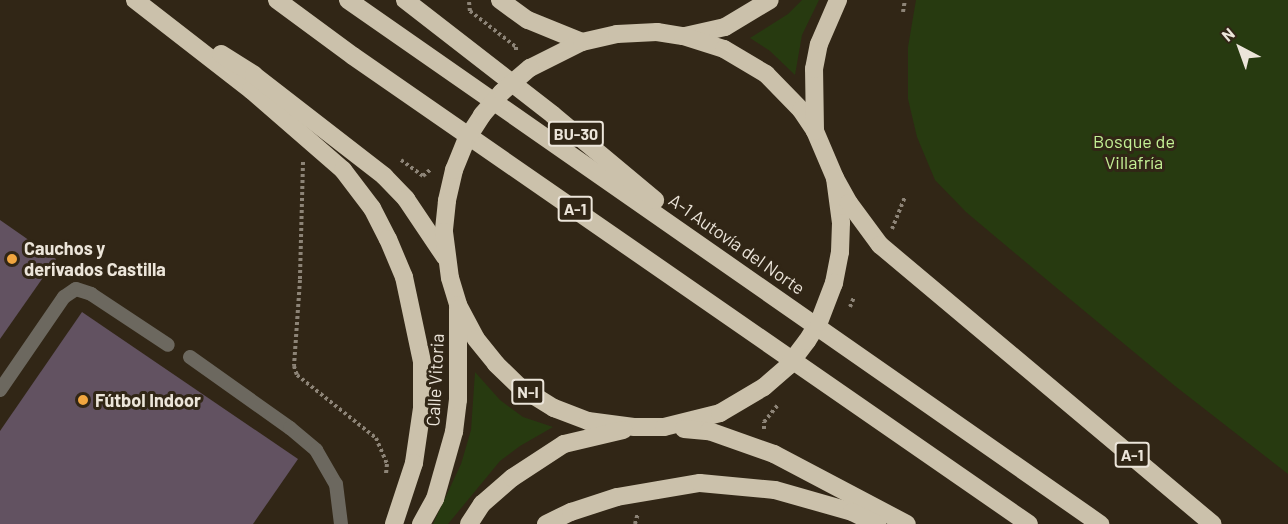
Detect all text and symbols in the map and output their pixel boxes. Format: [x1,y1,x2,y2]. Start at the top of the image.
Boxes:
north arrow [1210,18,1270,78]
text: N [1218,23,1238,45]
road number: BU-30 [548,121,604,147]
park label: Bosque de Villafría [1093,131,1175,174]
street label: A-1 Autovía del Norte [665,189,809,299]
road number: A-1 [557,196,593,222]
place label: Cauchos y derivados Castilla [24,238,166,280]
marker: Cauchos y derivados Castilla [5,252,19,266]
street label: Calle Vitoria [422,333,448,427]
road number: N-I [510,379,546,405]
place label: Fútbol Indoor [95,389,201,411]
marker: Fútbol Indoor [76,393,90,407]
road number: A-1 [1114,442,1150,468]

